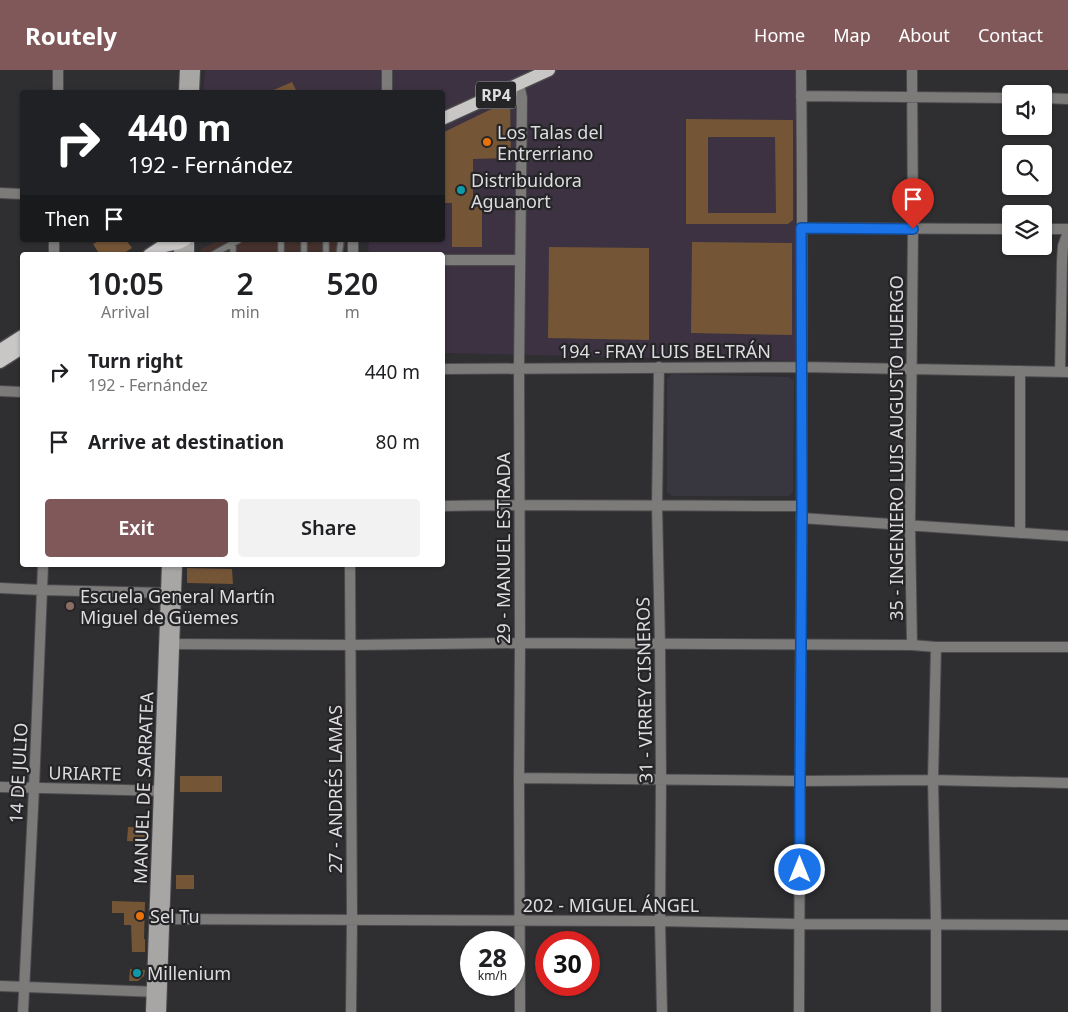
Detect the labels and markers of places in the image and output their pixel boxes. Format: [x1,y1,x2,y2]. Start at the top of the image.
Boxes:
place label: Los Talas del Entrerriano [497,120,603,165]
marker: Los Talas del Entrerriano [481,136,493,148]
place label: Distribuidora Aguanort [471,168,582,213]
pin [892,178,934,229]
marker: Distribuidora Aguanort [455,184,467,196]
place label: Escuela General Martín Miguel de Güemes [80,584,275,629]
marker: Escuela General Martín Miguel de Güemes [64,600,76,612]
place label: Sel Tu [150,904,200,928]
marker: Sel Tu [134,910,146,922]
place label: Millenium [147,961,231,985]
marker: Millenium [131,967,143,979]

